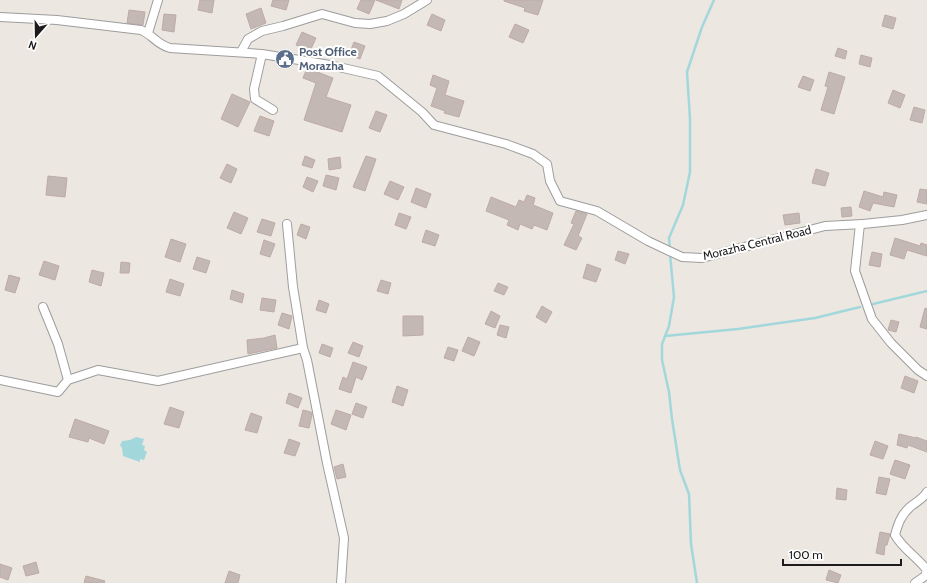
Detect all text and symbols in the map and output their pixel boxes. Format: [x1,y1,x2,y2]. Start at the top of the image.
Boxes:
north arrow [16,16,56,56]
text: N [27,37,39,53]
place label: Post Office Morazha [299,44,357,73]
public building icon: Post Office Morazha [274,48,296,70]
street label: Morazha Central Road [701,222,813,263]
scale bar [783,541,901,567]
text: 100 m [789,547,823,562]

